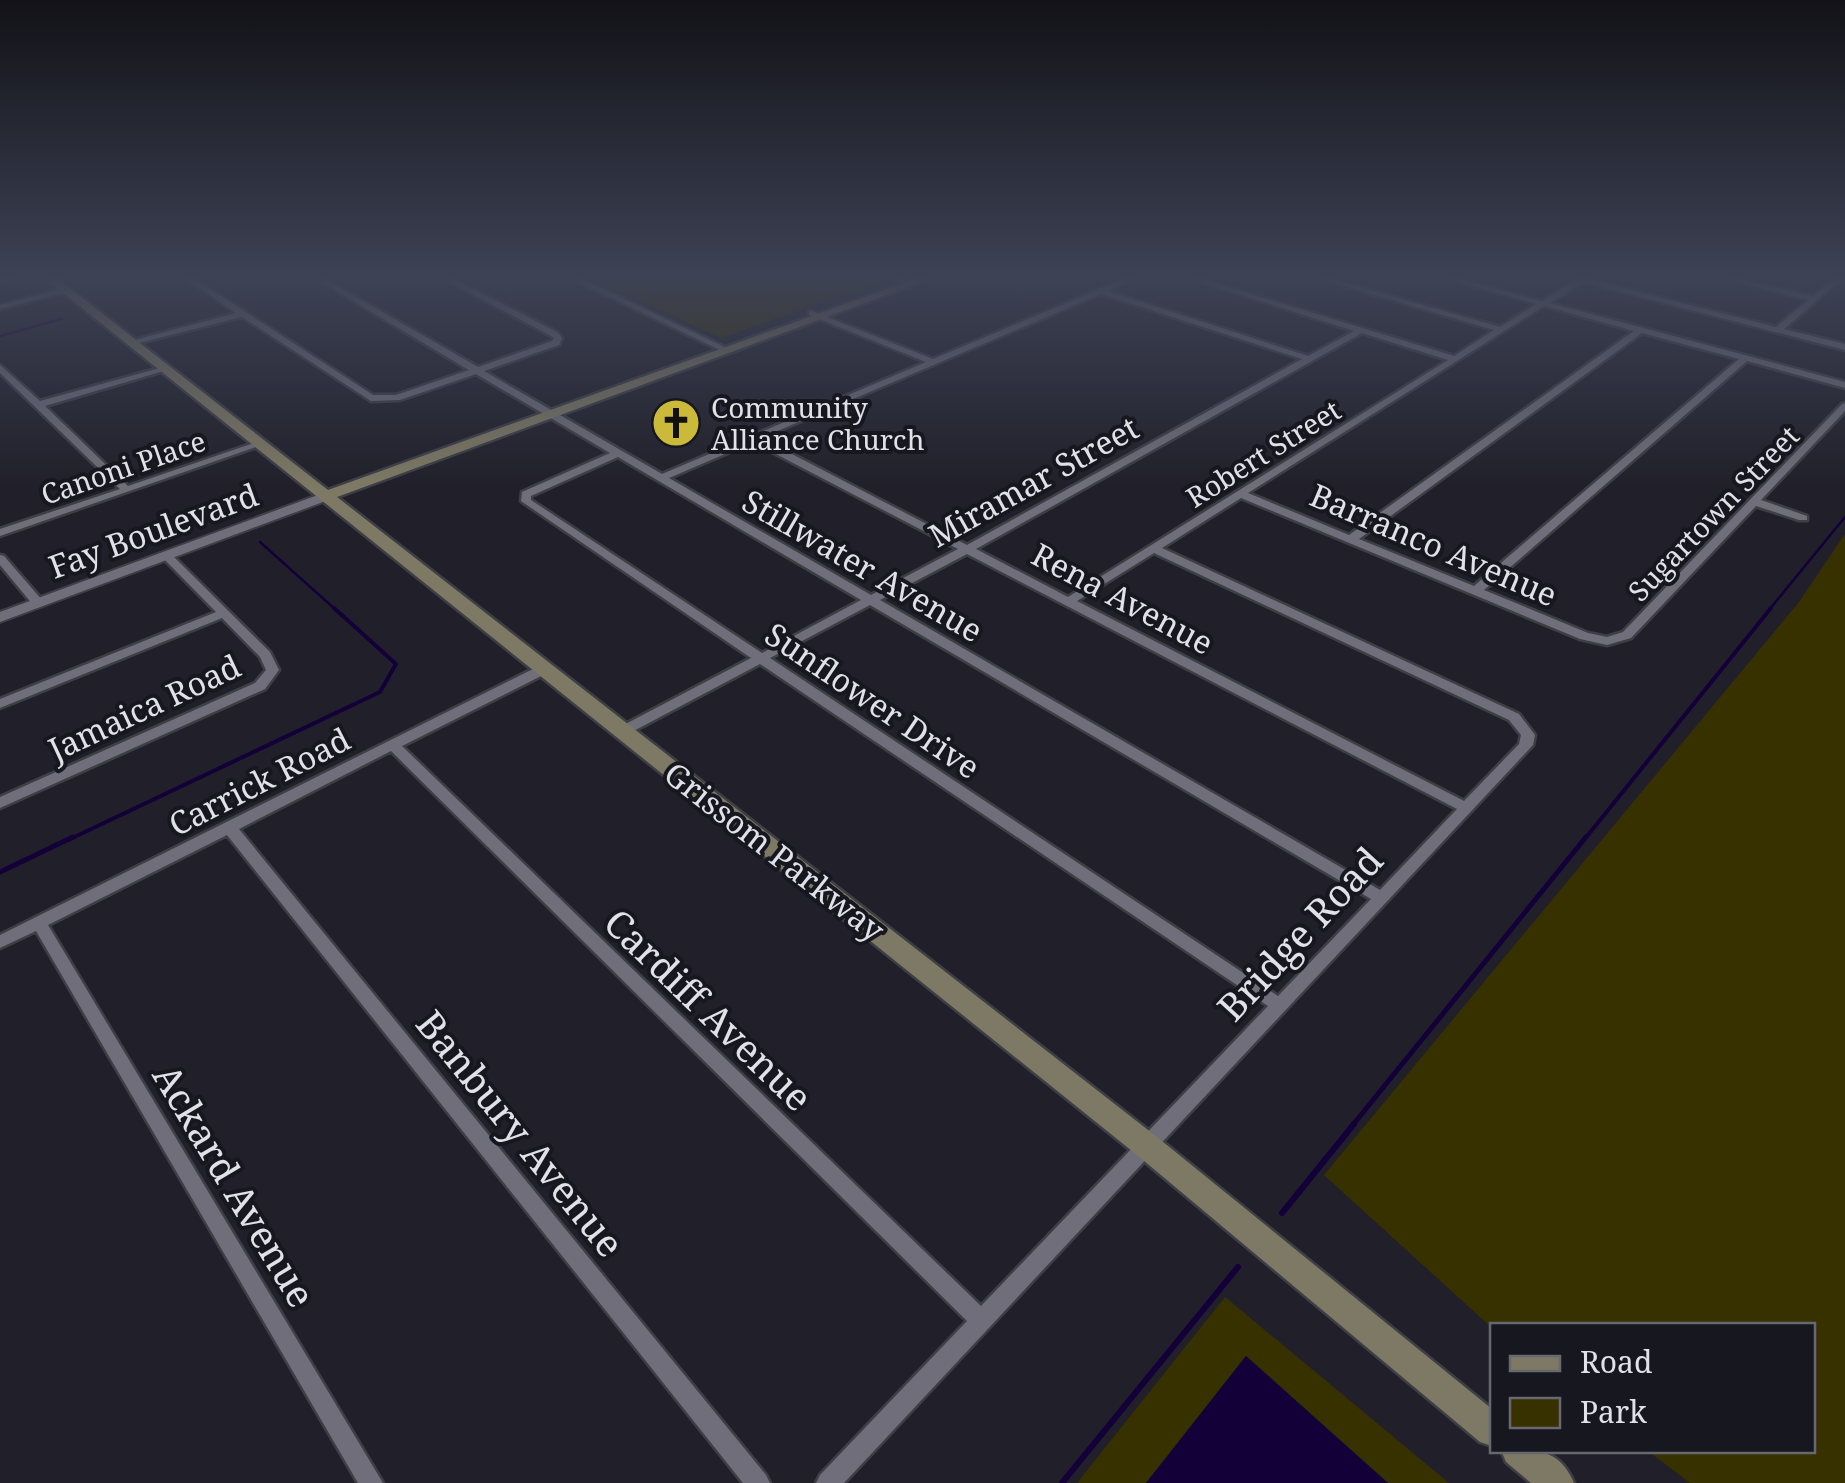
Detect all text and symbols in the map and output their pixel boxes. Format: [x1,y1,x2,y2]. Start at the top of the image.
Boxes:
place label: Community Alliance Church [711,388,924,458]
street label: Robert Street [1179,390,1347,516]
church icon: Community Alliance Church [650,397,702,449]
street label: Miramar Street [920,406,1146,556]
street label: Sugartown Street [1619,417,1807,609]
street label: Canoni Place [36,421,210,513]
street label: Fay Boulevard [43,472,264,588]
street label: Barranco Avenue [1304,473,1564,615]
street label: Stillwater Avenue [735,479,991,651]
street label: Rena Avenue [1025,532,1221,664]
street label: Sunflower Drive [757,612,989,788]
street label: Jamaica Road [40,644,247,771]
street label: Carrick Road [161,717,357,845]
street label: Grissom Parkway [656,751,895,951]
street label: Bridge Road [1205,835,1393,1031]
street label: Cardiff Avenue [594,896,824,1122]
street label: Banbury Avenue [405,999,637,1267]
street label: Ackard Avenue [142,1054,328,1316]
legend [1490,1323,1815,1453]
text: Road [1580,1341,1652,1382]
text: Park [1580,1391,1647,1432]

